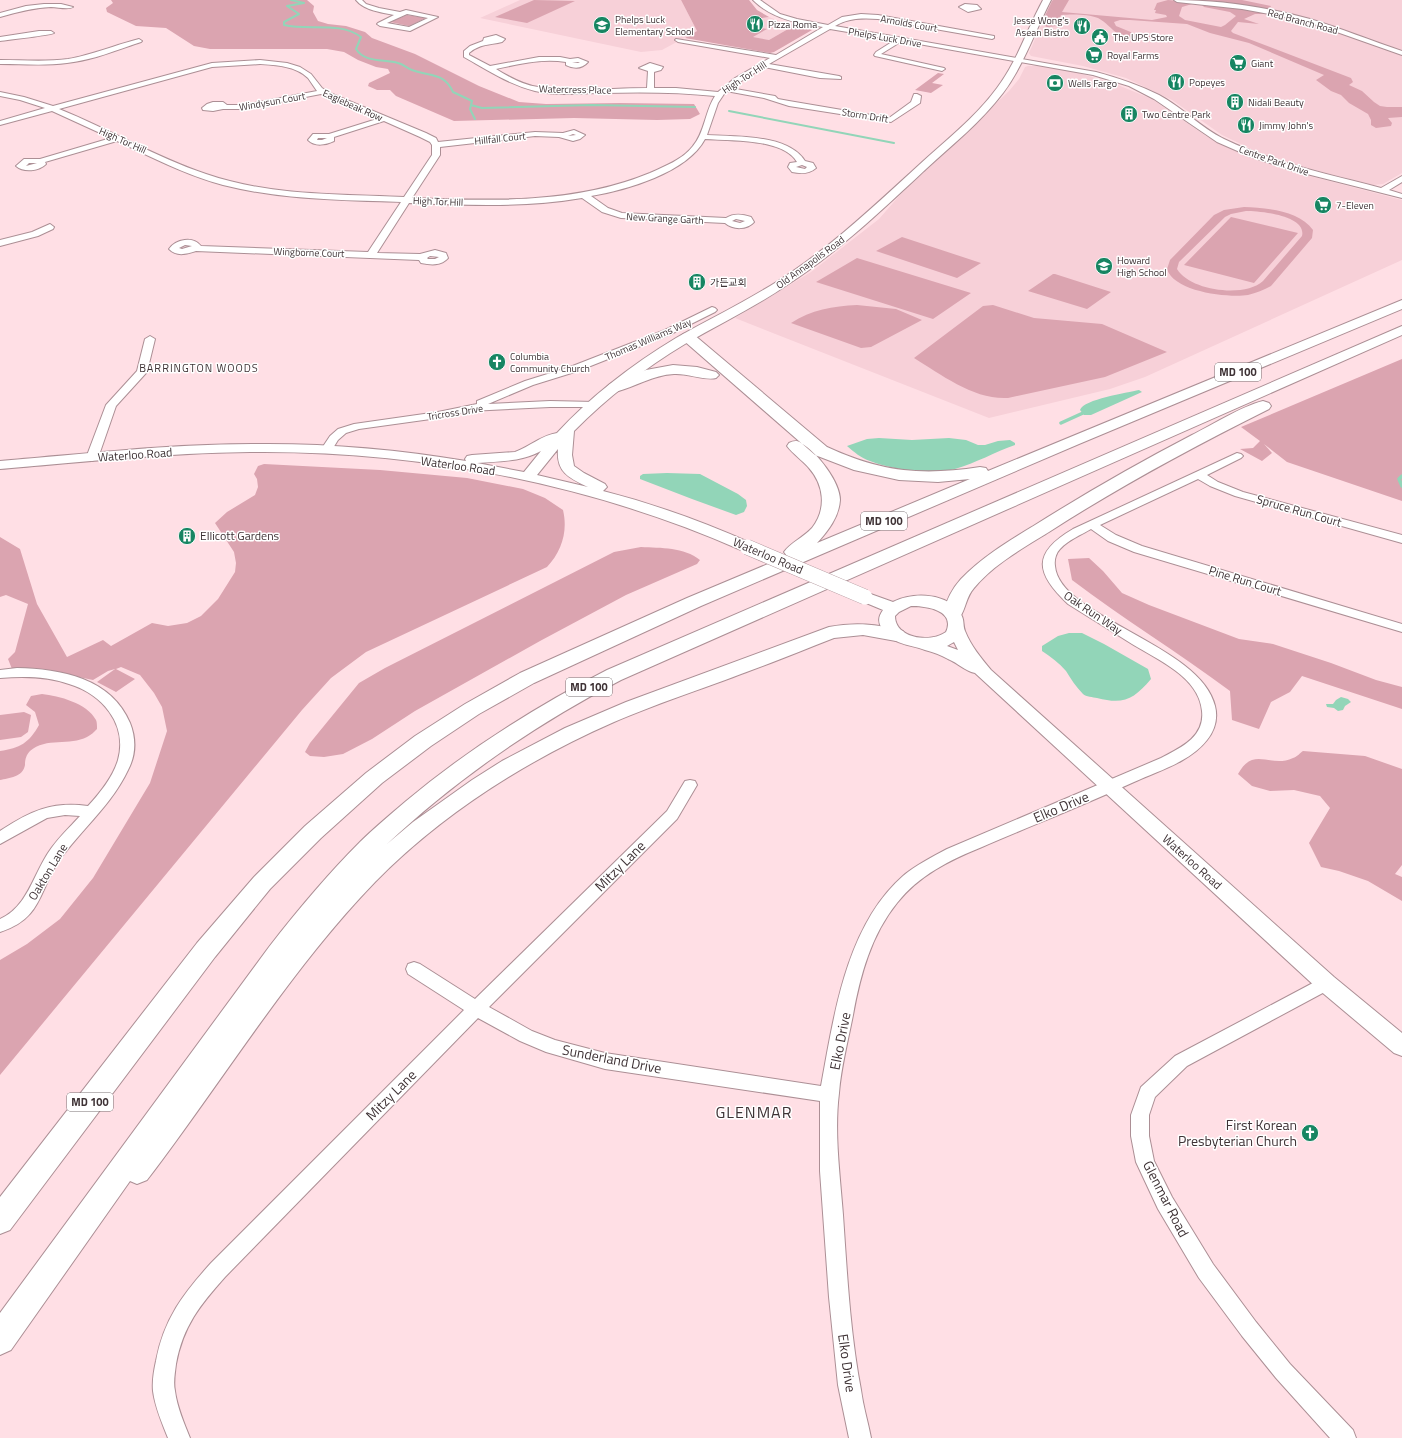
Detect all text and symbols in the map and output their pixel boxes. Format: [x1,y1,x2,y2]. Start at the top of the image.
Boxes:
street label: Red Branch Road [1266,5,1340,38]
street label: Arnolds Court [879,11,939,36]
place label: Phelps Luck Elementary School [615,12,694,39]
place label: Jesse Wong's Asean Bistro [1013,13,1069,40]
restaurant icon: Pizza Roma [745,14,765,34]
school or university icon: Phelps Luck Elementary School [592,15,612,35]
restaurant icon: Jesse Wong's Asean Bistro [1072,16,1092,36]
place label: Pizza Roma [768,17,817,32]
street label: Phelps Luck Drive [847,24,923,51]
public building icon: The UPS Store [1090,27,1110,47]
place label: The UPS Store [1113,30,1173,45]
supermarket icon: Royal Farms [1084,45,1104,65]
place label: Royal Farms [1107,48,1159,63]
supermarket icon: Giant [1228,53,1248,73]
place label: Giant [1251,56,1274,71]
street label: High Tor Hill [719,57,770,97]
restaurant icon: Popeyes [1166,72,1186,92]
bank icon: Wells Fargo [1045,73,1065,93]
place label: Popeyes [1189,75,1225,90]
place label: Wells Fargo [1068,76,1117,91]
street label: Watercress Place [539,81,611,98]
street label: Eaglebeak Row [320,86,386,126]
street label: Windysun Court [238,88,307,115]
building icon: Nidali Beauty [1225,92,1245,112]
place label: Nidali Beauty [1248,95,1304,110]
street label: Storm Drift [841,104,890,127]
building icon: Two Centre Park [1119,104,1139,124]
place label: Two Centre Park [1142,107,1211,122]
restaurant icon: Jimmy John's [1236,115,1256,135]
place label: Jimmy John's [1259,118,1314,133]
street label: High Tor Hill [97,123,149,158]
street label: Hillfall Court [474,128,527,149]
street label: Centre Park Drive [1237,141,1311,179]
street label: High Tor Hill [412,193,463,210]
supermarket icon: 7-Eleven [1313,195,1333,215]
place label: 7-Eleven [1336,198,1374,213]
street label: New Grange Garth [626,209,704,228]
street label: Old Annapolis Road [773,232,848,292]
street label: Wingborne Court [273,244,345,261]
place label: Howard High School [1117,253,1167,280]
school or university icon: Howard High School [1094,256,1114,276]
building icon: 가든교회 [687,272,707,292]
place label: 가든교회 [710,275,747,290]
street label: Thomas Williams Way [603,314,694,364]
place label: Columbia Community Church [510,349,590,376]
church icon: Columbia Community Church [487,352,507,372]
district label: BARRINGTON WOODS [139,360,259,376]
road number: MD 100 [1215,363,1261,381]
street label: Tricross Drive [426,401,484,424]
street label: Waterloo Road [97,442,173,467]
street label: Waterloo Road [420,451,497,480]
street label: Spruce Run Court [1254,489,1345,532]
road number: MD 100 [861,512,907,530]
building icon: Ellicott Gardens [177,526,197,546]
place label: Ellicott Gardens [200,526,280,545]
street label: Waterloo Road [730,532,806,579]
street label: Pine Run Court [1206,560,1285,601]
street label: Oak Run Way [1060,586,1127,639]
road number: MD 100 [566,678,612,696]
street label: Elko Drive [1030,785,1092,828]
street label: Waterloo Road [1158,829,1227,894]
street label: Mitzy Lane [590,836,650,896]
street label: Oakton Lane [23,840,72,904]
street label: Elko Drive [824,1010,855,1072]
street label: Sunderland Drive [561,1039,664,1078]
street label: Mitzy Lane [361,1065,421,1125]
road number: MD 100 [67,1093,113,1111]
district label: GLENMAR [715,1100,793,1124]
place label: First Korean Presbyterian Church [1178,1114,1297,1151]
church icon: First Korean Presbyterian Church [1300,1123,1320,1143]
street label: Glenmar Road [1138,1157,1195,1241]
street label: Elko Drive [833,1332,862,1393]

